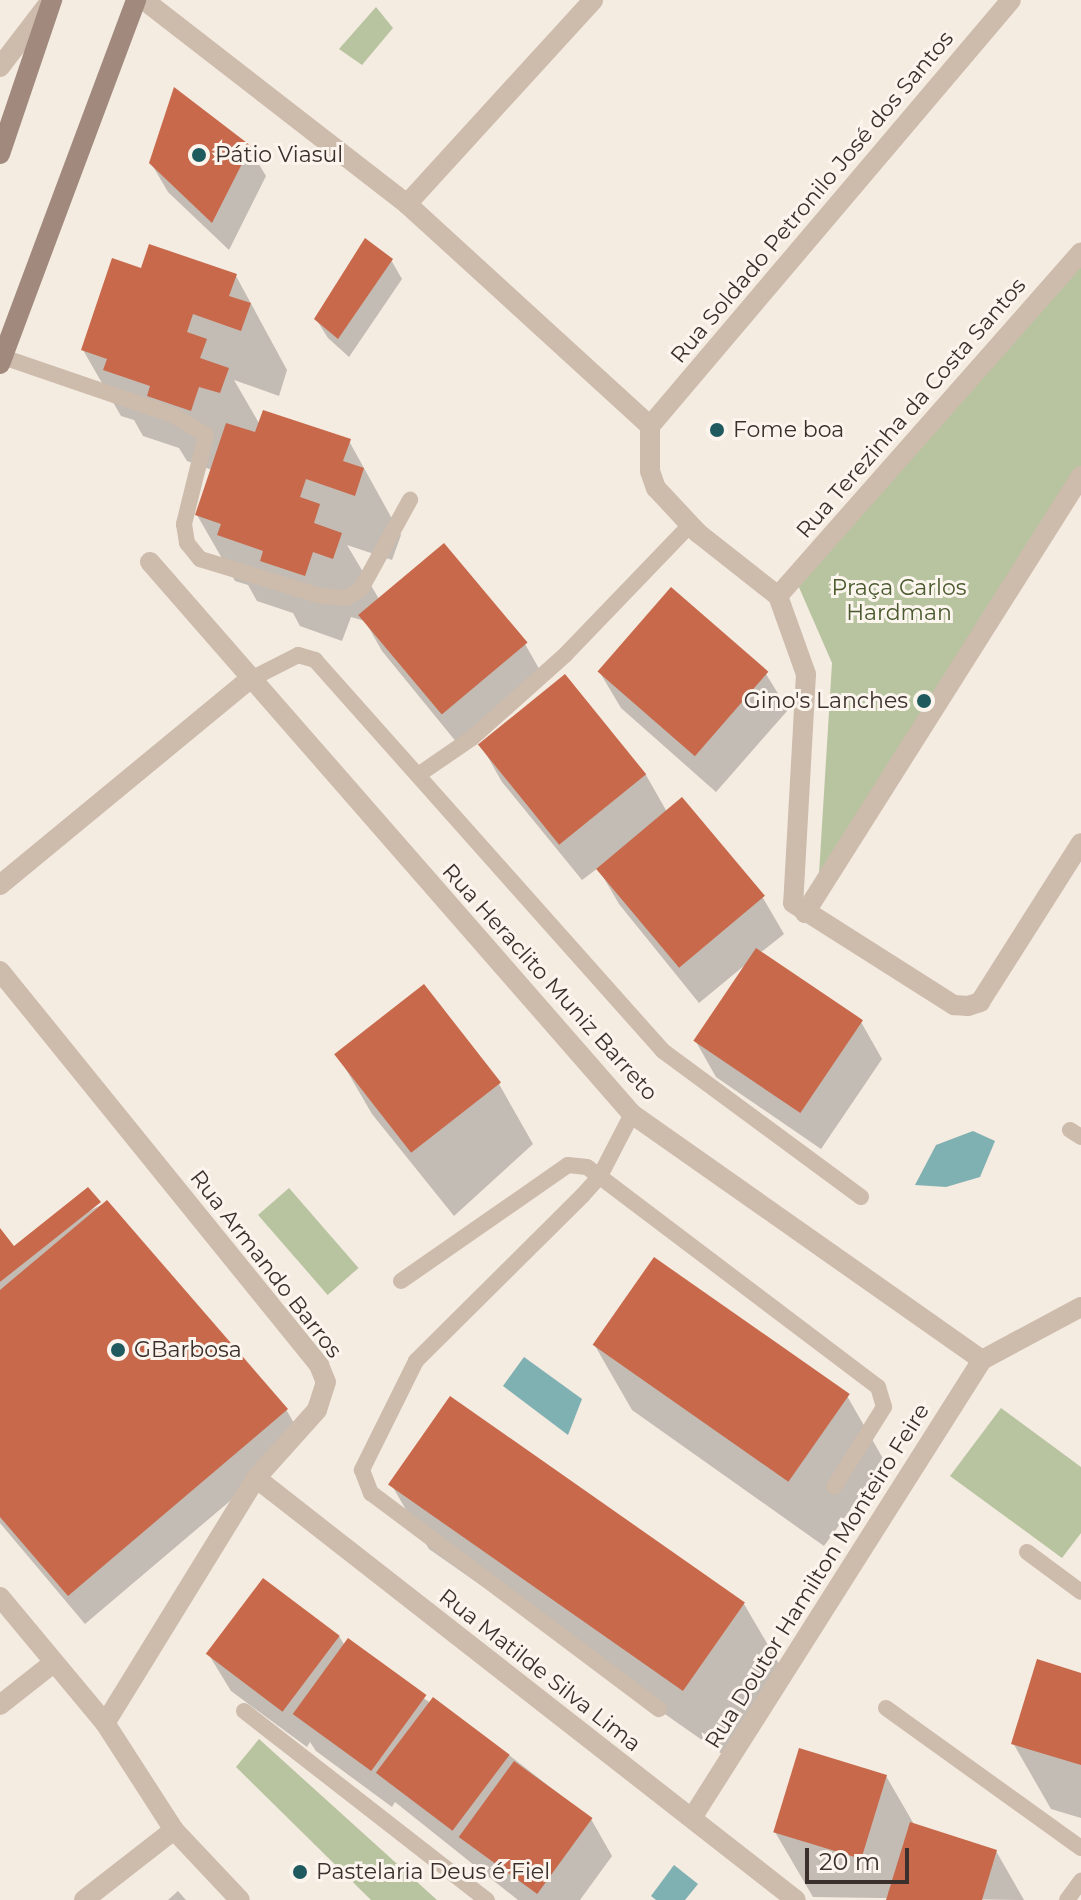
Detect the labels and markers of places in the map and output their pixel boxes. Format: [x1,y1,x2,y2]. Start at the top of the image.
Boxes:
place label: Pátio Viasul [215,142,343,168]
marker: Pátio Viasul [190,146,208,164]
place label: Fome boa [733,417,844,443]
marker: Fome boa [708,421,726,439]
place label: Gino's Lanches [744,688,908,714]
marker: Gino's Lanches [915,692,933,710]
place label: GBarbosa [134,1337,242,1363]
marker: GBarbosa [109,1341,127,1359]
place label: Pastelaria Deus é Fiel [316,1859,550,1885]
marker: Pastelaria Deus é Fiel [291,1863,309,1881]

